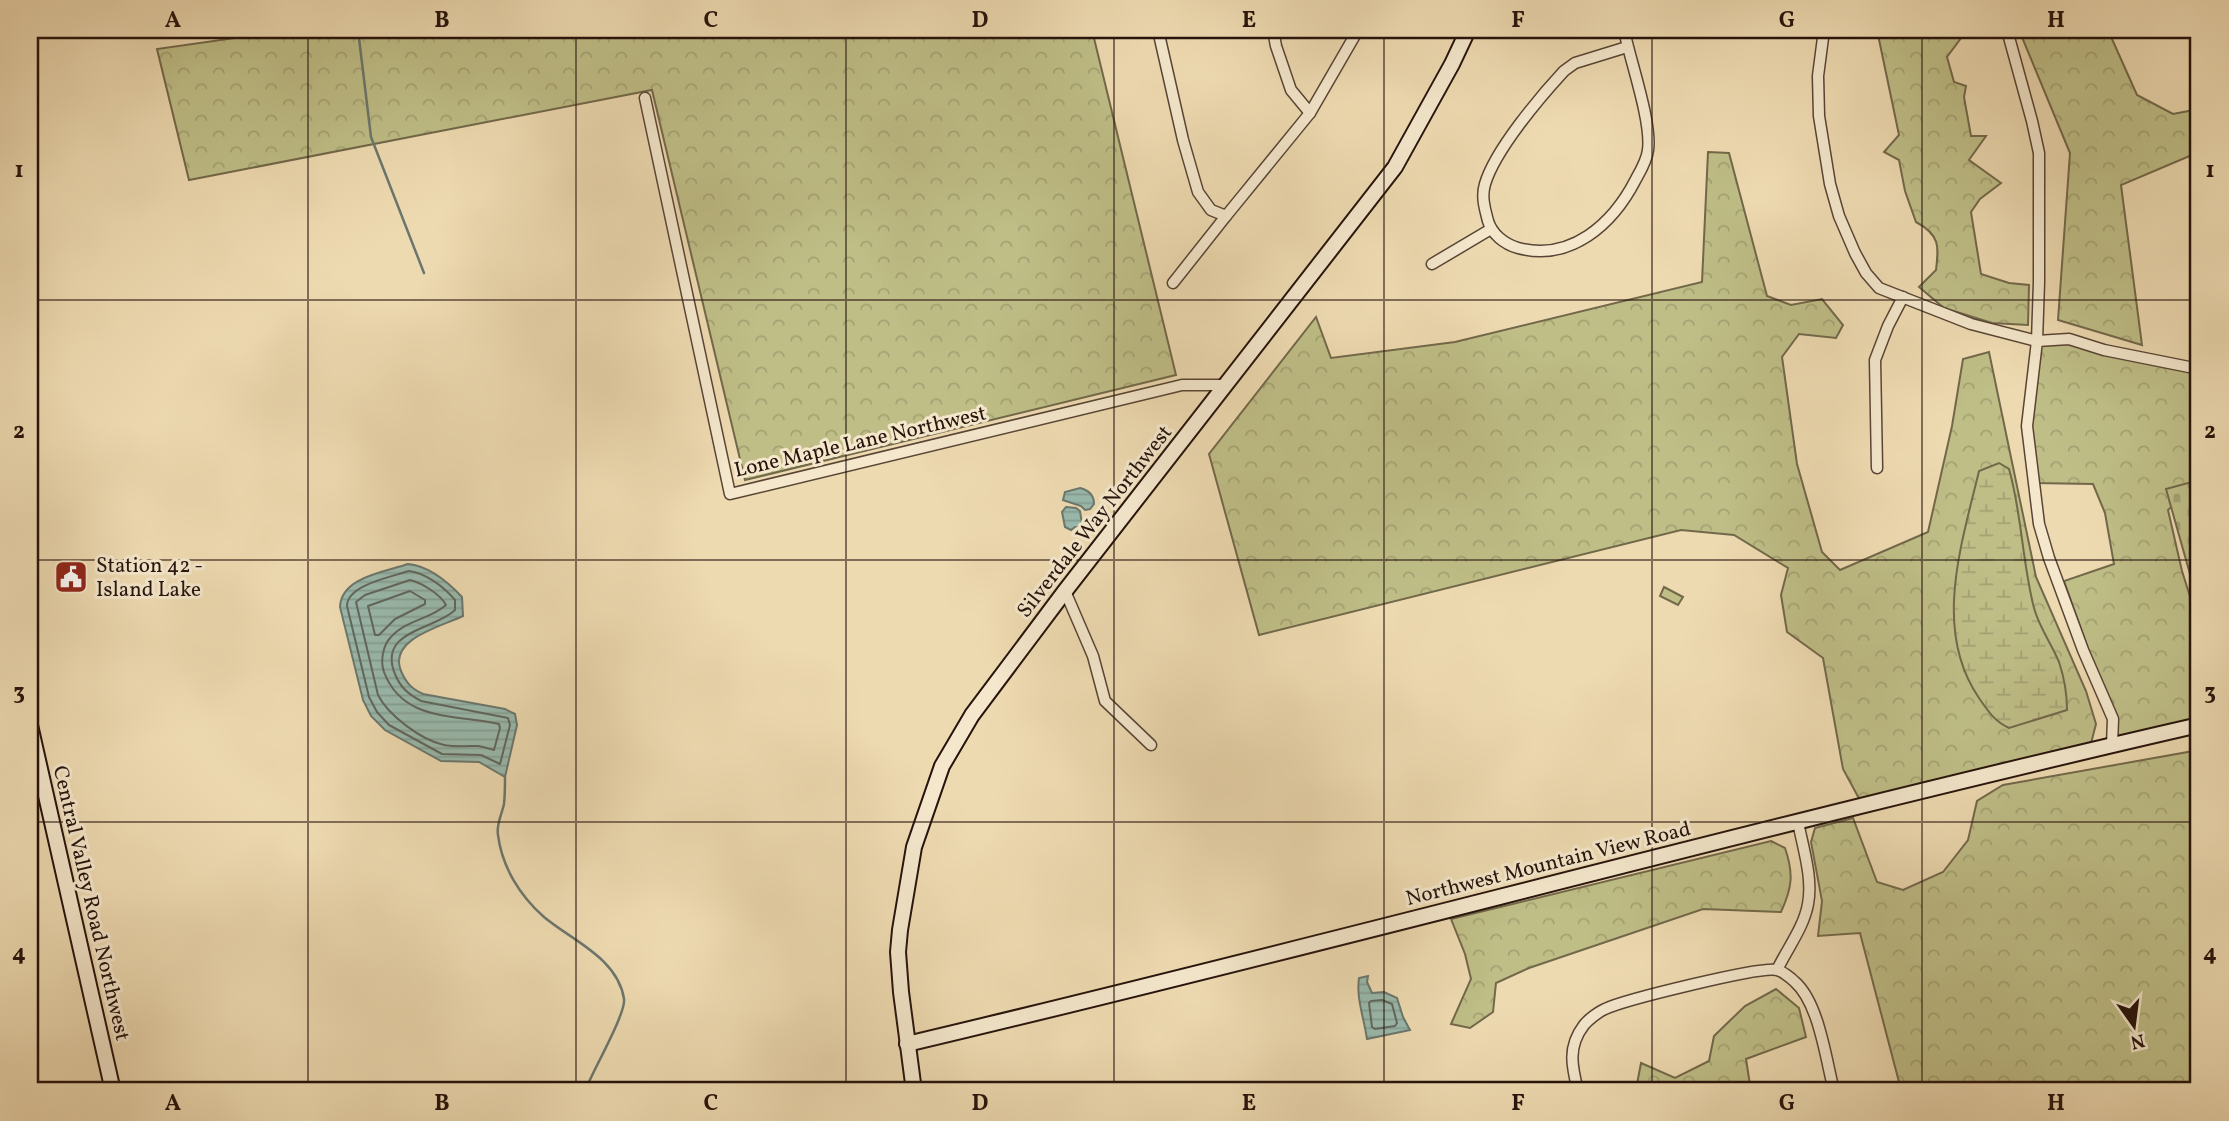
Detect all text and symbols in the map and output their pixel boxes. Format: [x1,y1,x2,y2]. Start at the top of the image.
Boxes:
text: A [165,5,181,37]
text: B [434,5,450,37]
text: C [704,5,718,37]
text: D [972,5,989,37]
text: E [1242,5,1256,37]
text: F [1511,5,1525,37]
text: G [1779,5,1795,37]
text: H [2047,5,2065,37]
text: 1 [14,155,24,187]
text: 1 [2205,155,2215,187]
street label: Lone Maple Lane Northwest [731,399,989,486]
text: 2 [13,416,25,448]
text: 2 [2204,416,2216,448]
street label: Silverdale Way Northwest [1011,420,1180,624]
place label: Station 42 - Island Lake [96,552,203,605]
public building icon: Station 42 - Island Lake [52,558,90,596]
text: 3 [13,677,25,709]
text: 3 [2204,677,2216,709]
street label: Central Valley Road Northwest [45,763,136,1044]
street label: Northwest Mountain View Road [1403,815,1694,914]
text: 4 [12,938,26,970]
text: 4 [2203,938,2217,970]
north arrow [2100,992,2170,1062]
text: N [2128,1026,2147,1055]
text: A [165,1088,181,1120]
text: B [434,1088,450,1120]
text: C [704,1088,718,1120]
text: D [972,1088,989,1120]
text: E [1242,1088,1256,1120]
text: F [1511,1088,1525,1120]
text: G [1779,1088,1795,1120]
text: H [2047,1088,2065,1120]

